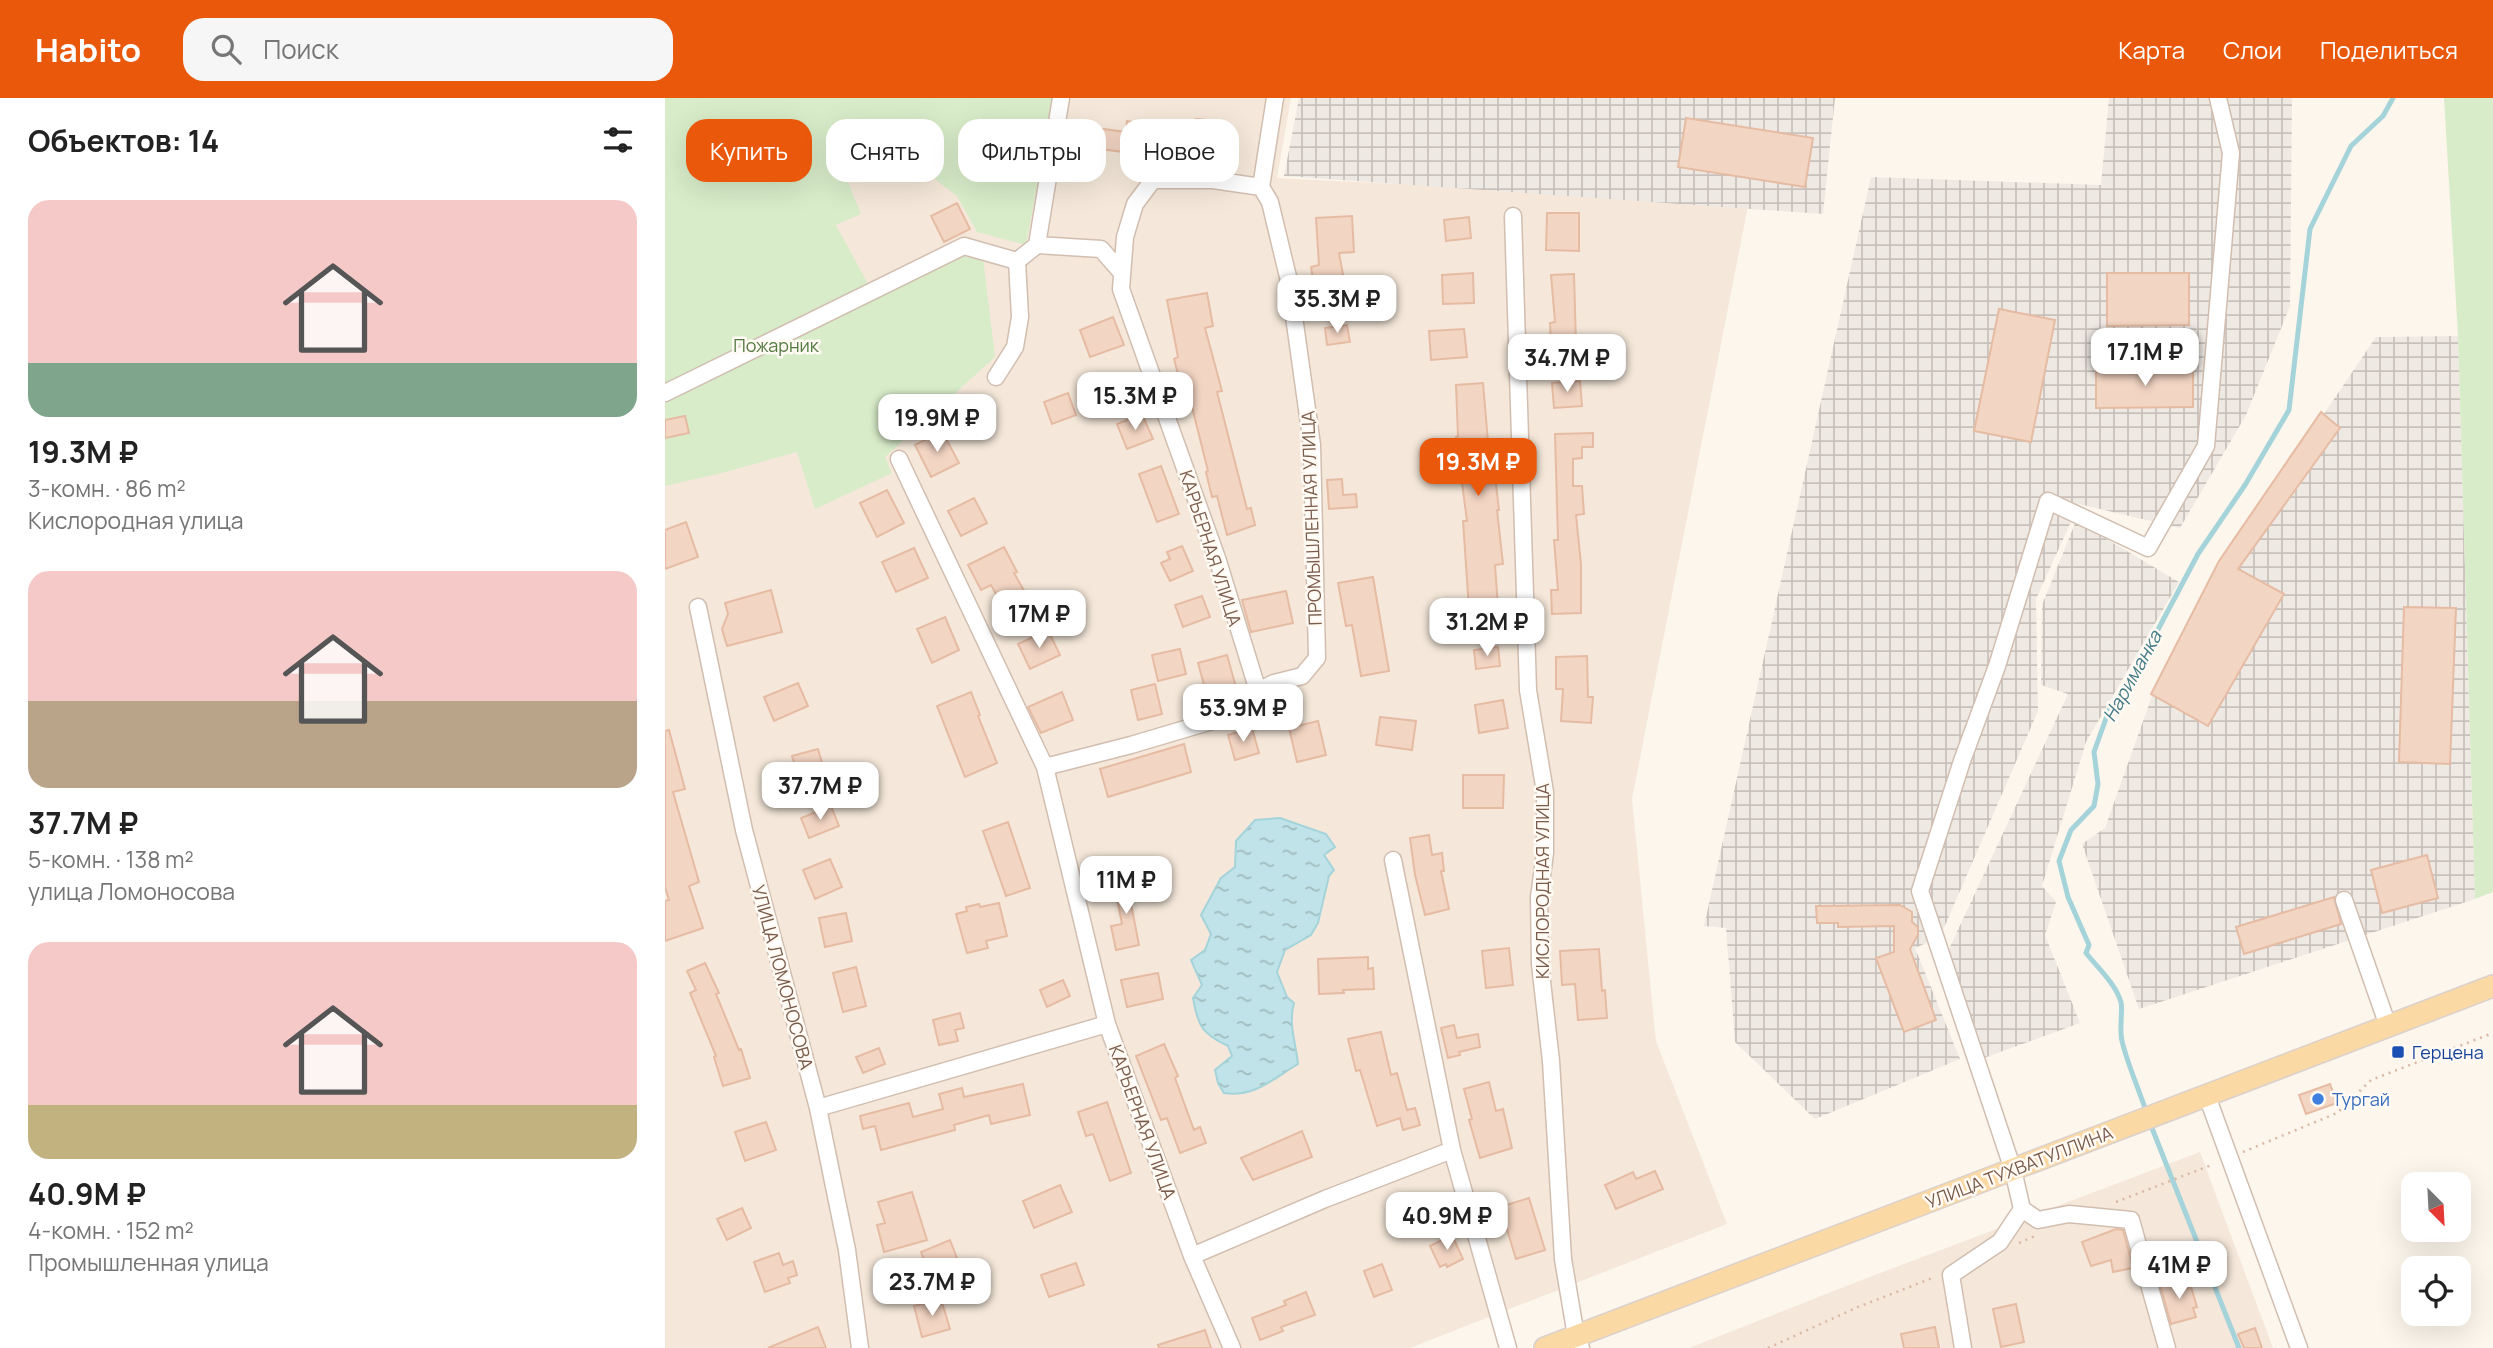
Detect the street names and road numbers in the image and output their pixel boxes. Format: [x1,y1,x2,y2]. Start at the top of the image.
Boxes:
street label: ПРОМЫШЛЕННАЯ УЛИЦА [1295,410,1327,626]
street label: КАРЬЕРНАЯ УЛИЦА [1174,467,1248,630]
street label: КИСЛОРОДНАЯ УЛИЦА [1530,783,1554,979]
street label: УЛИЦА ЛОМОНОСОВА [747,882,819,1073]
street label: КАРЬЕРНАЯ УЛИЦА [1104,1041,1182,1203]
street label: УЛИЦА ТУХВАТУЛЛИНА [1922,1120,2117,1214]

